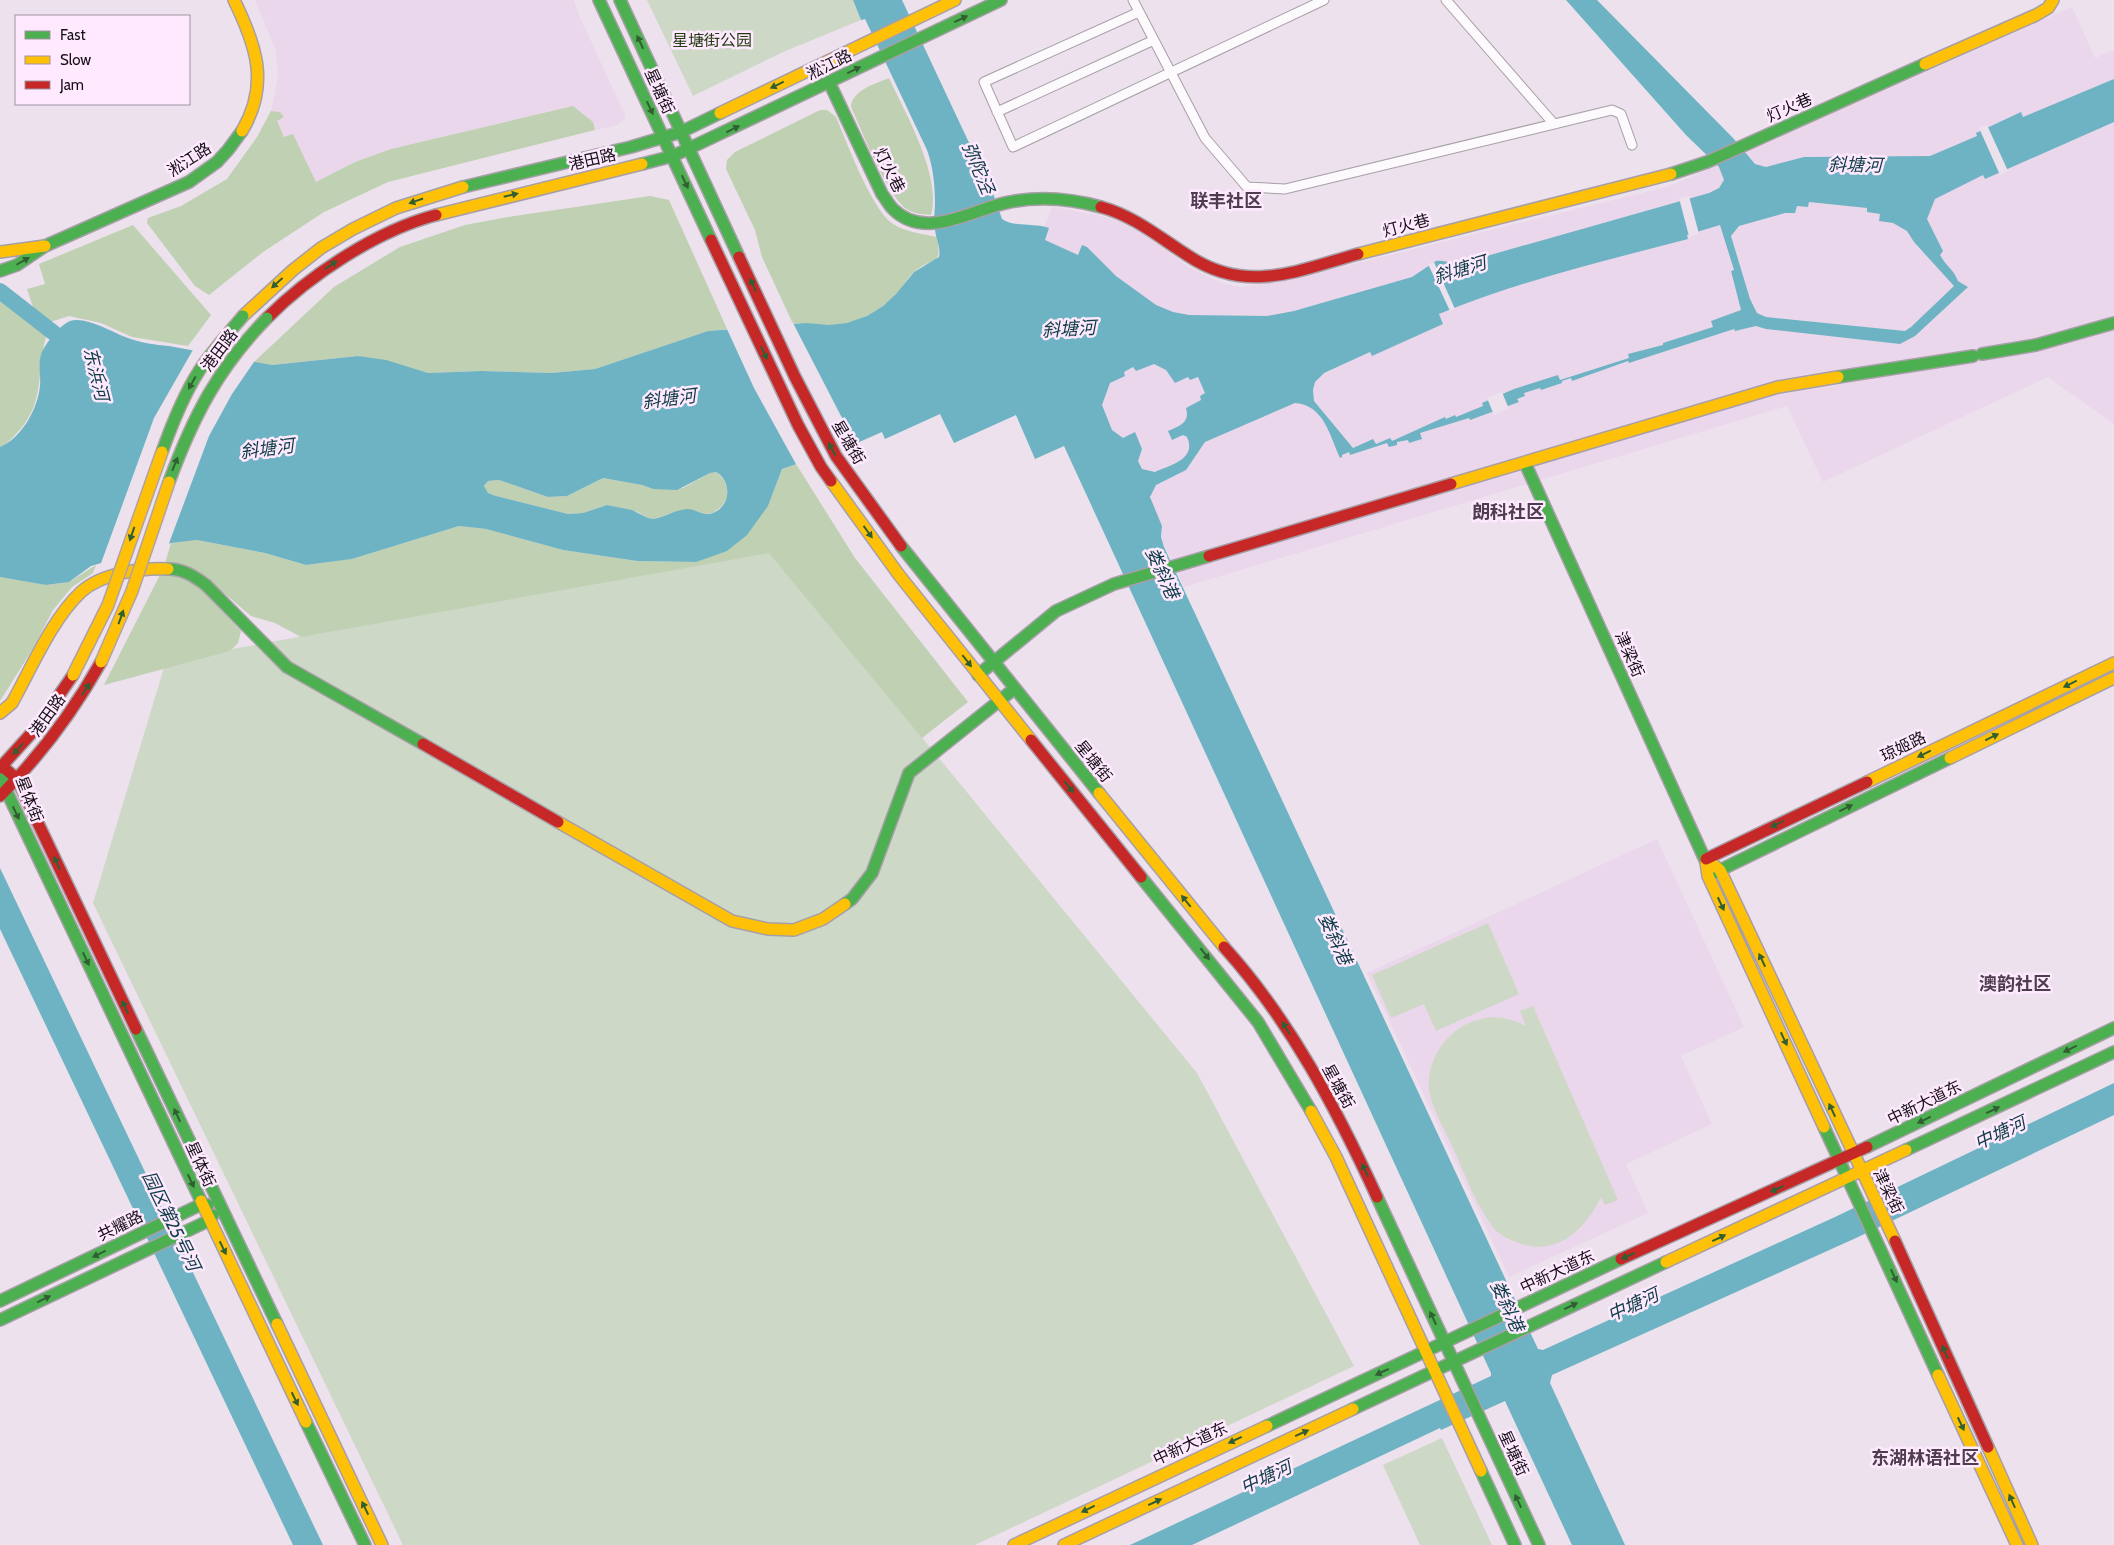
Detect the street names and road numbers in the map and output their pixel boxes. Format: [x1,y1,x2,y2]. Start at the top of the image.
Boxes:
street label: 淞江路 [803,45,855,84]
street label: 星塘街 [641,65,678,117]
street label: 灯火巷 [1763,89,1815,126]
street label: 淞江路 [164,138,215,180]
street label: 港田路 [567,145,618,174]
street label: 灯火巷 [870,145,909,196]
street label: 灯火巷 [1380,210,1432,241]
street label: 港田路 [197,325,241,375]
street label: 星塘街 [828,417,869,468]
street label: 津梁街 [1611,628,1648,680]
street label: 港田路 [26,690,69,740]
street label: 琼姬路 [1877,727,1929,766]
street label: 星塘街 [1071,737,1116,786]
street label: 星体街 [12,773,47,825]
street label: 星塘街 [1319,1061,1359,1112]
street label: 中新大道东 [1884,1076,1964,1129]
street label: 星体街 [182,1138,219,1190]
street label: 津梁街 [1869,1165,1908,1217]
street label: 共耀路 [94,1206,146,1245]
street label: 中新大道东 [1517,1246,1597,1297]
street label: 中新大道东 [1150,1418,1230,1469]
street label: 星塘街 [1495,1427,1532,1479]

